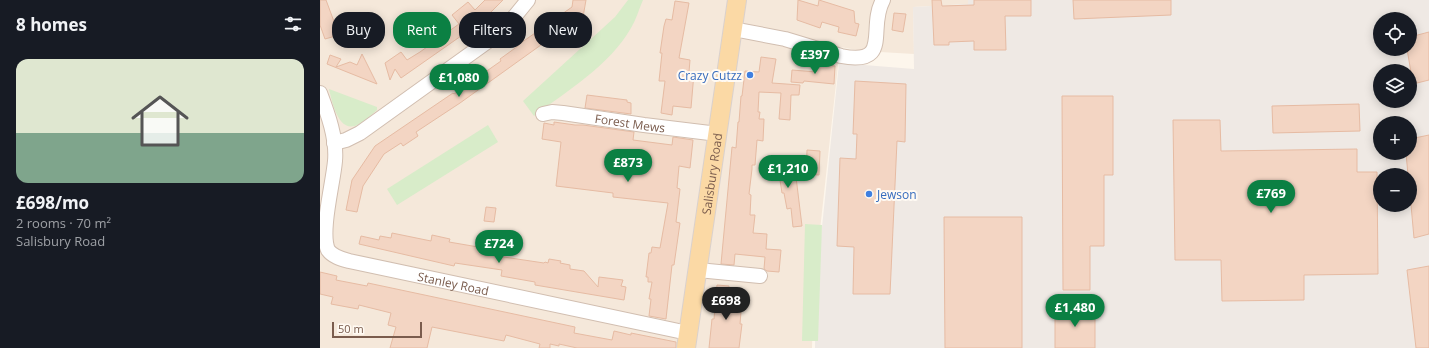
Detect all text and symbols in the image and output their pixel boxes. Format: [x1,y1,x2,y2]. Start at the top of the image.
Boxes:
chip: Buy [332,12,385,48]
chip: Rent [393,12,451,48]
chip: Filters [459,12,526,48]
chip: New [534,12,592,48]
map controls [1373,12,1417,212]
button: locate [1373,12,1417,56]
text: 8 homes [16,13,87,36]
icon: filters [282,13,304,35]
pin: £397 [791,41,839,75]
text: £397 [800,45,830,63]
pin: £1,080 [426,64,492,98]
button: layers [1373,64,1417,108]
place label: Crazy Cutzz [678,67,742,84]
text: £1,080 [439,68,479,86]
marker: Crazy Cutzz [745,70,755,80]
icon: home [124,85,196,157]
street label: Forest Mews [594,109,666,136]
button: + [1373,116,1417,160]
street label: Salisbury Road [697,132,726,216]
pin: £873 [604,149,652,183]
text: £873 [613,153,643,171]
pin: £1,210 [755,155,821,189]
text: £1,210 [768,159,808,177]
button: − [1373,168,1417,212]
pin: £769 [1247,180,1295,214]
text: £769 [1256,184,1286,202]
place label: Jewson [876,186,917,203]
marker: Jewson [864,189,874,199]
text: £698/mo [16,191,89,214]
text: 2 rooms · 70 m² [16,214,111,232]
pin: £724 [475,230,523,264]
text: Salisbury Road [16,232,105,250]
text: £724 [484,234,514,252]
street label: Stanley Road [416,267,491,299]
pin: £698 [702,287,750,321]
text: £698 [711,291,741,309]
pin: £1,480 [1042,294,1108,328]
text: £1,480 [1055,298,1095,316]
scale bar [332,320,422,339]
text: 50 m [338,321,364,336]

